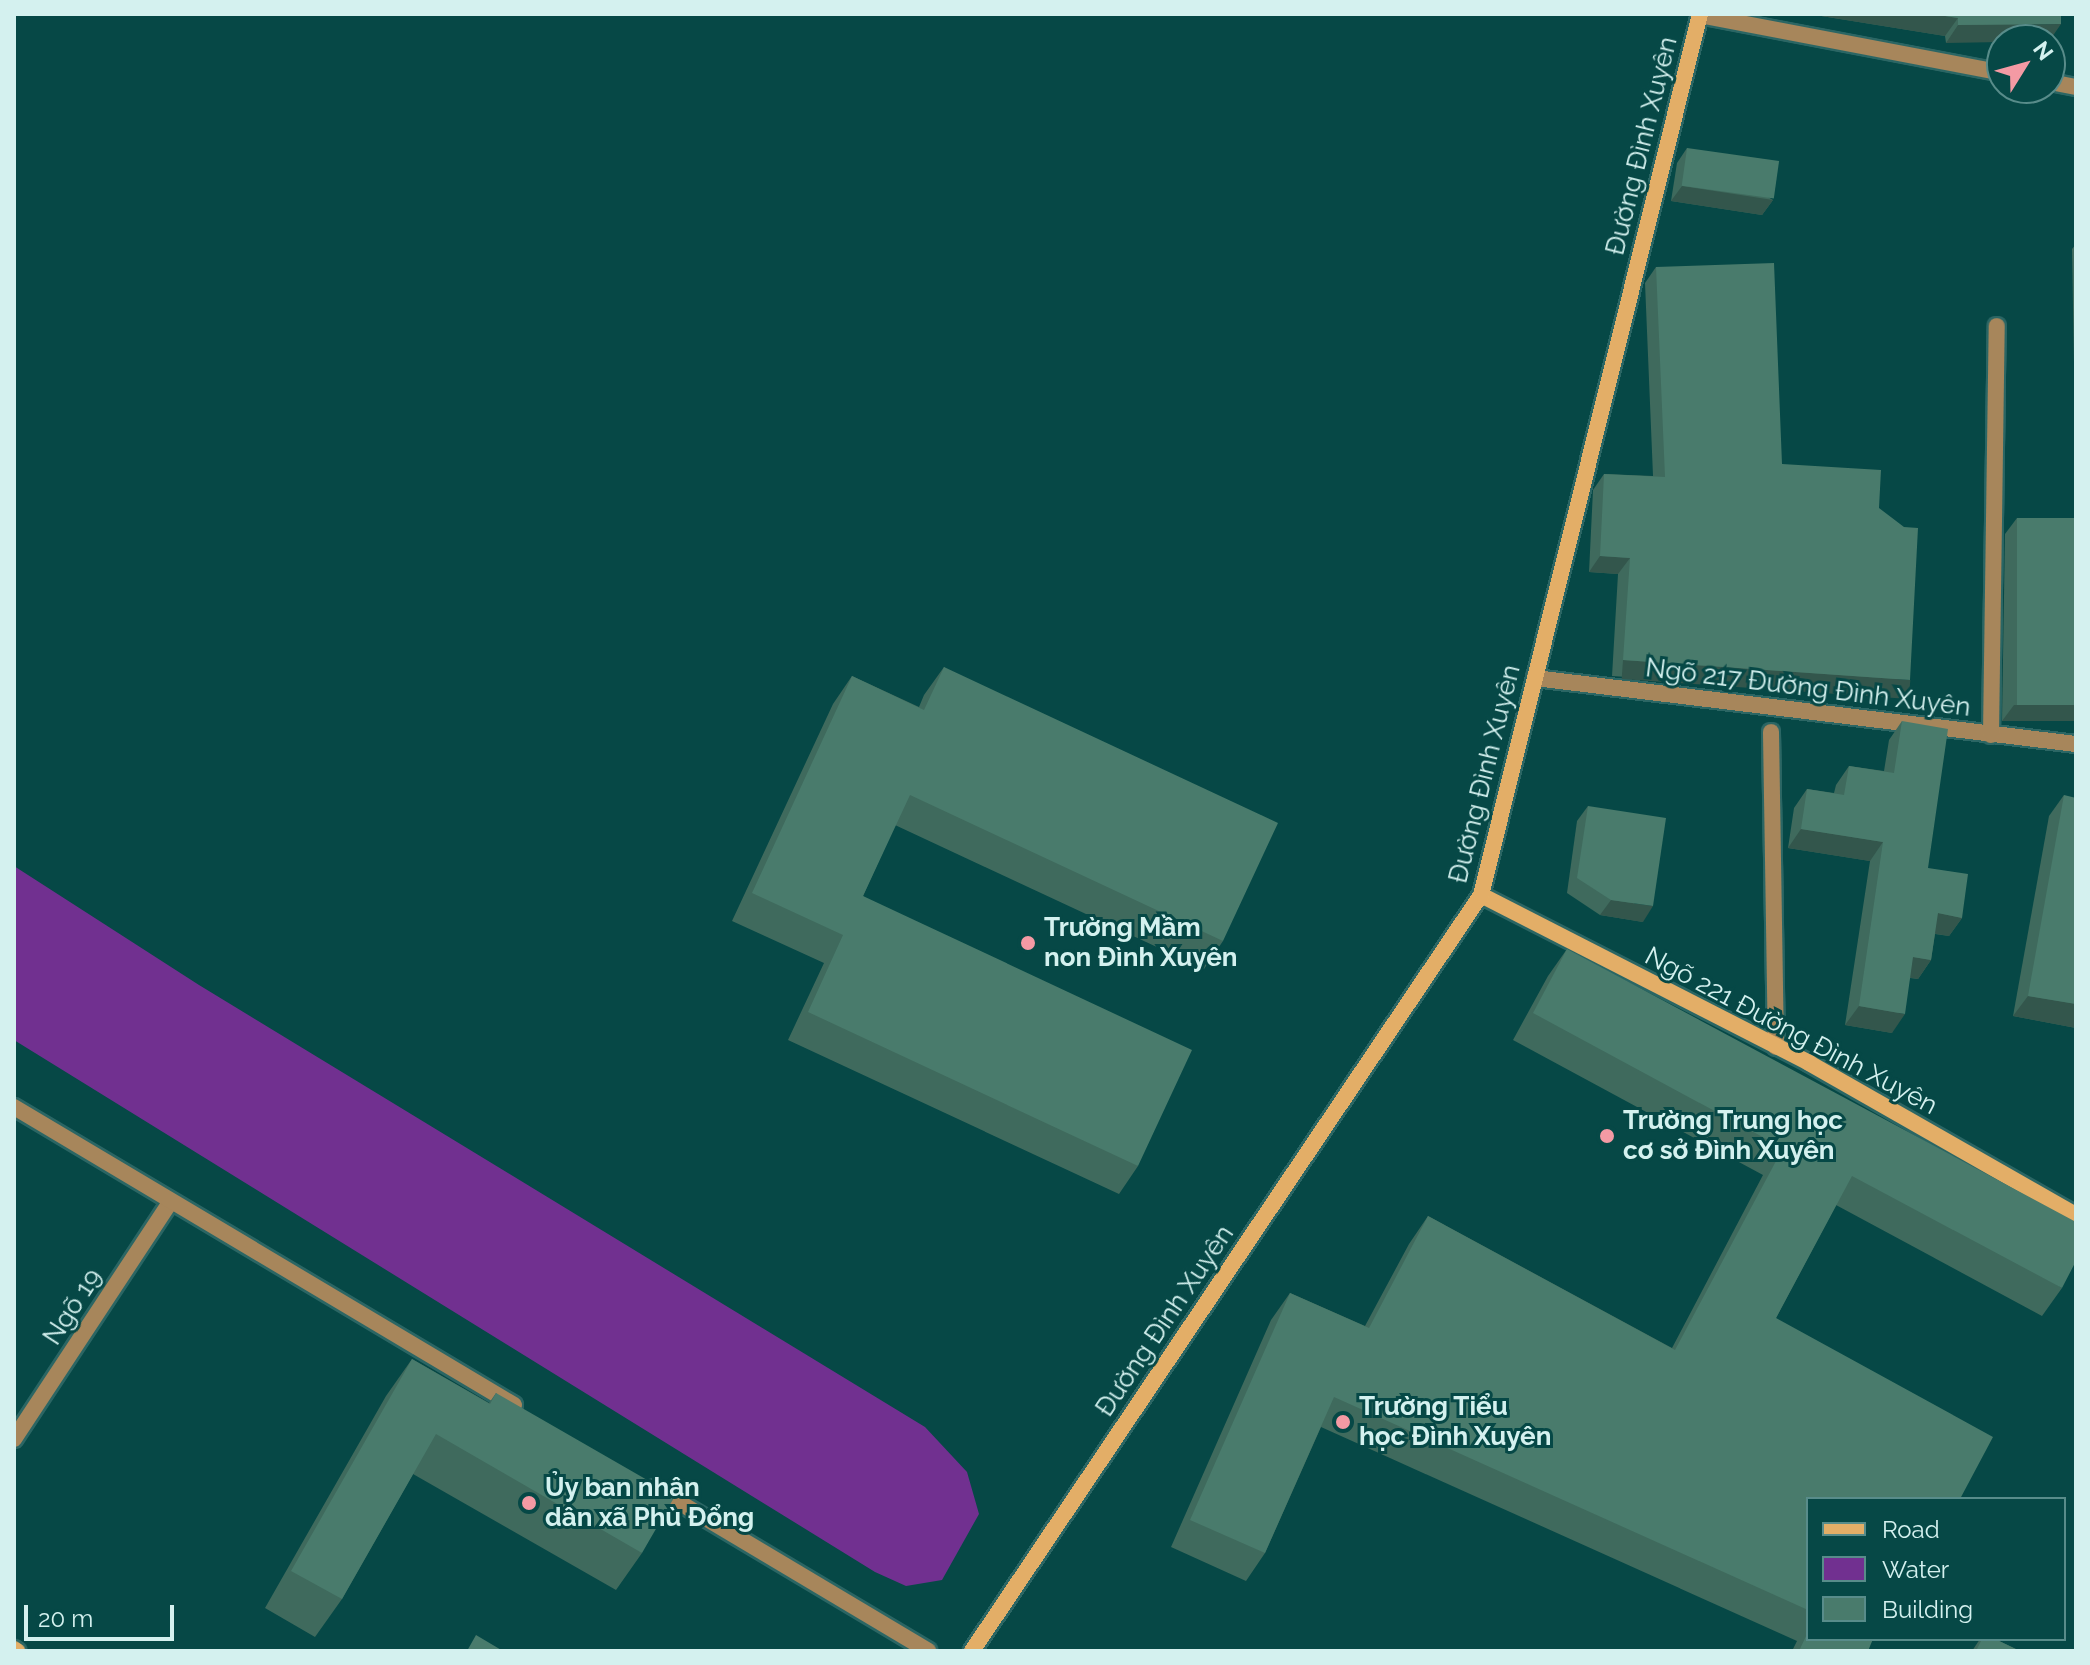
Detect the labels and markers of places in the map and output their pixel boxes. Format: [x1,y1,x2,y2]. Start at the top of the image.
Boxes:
place label: Trường Mầm non Đình Xuyên [1044,912,1238,974]
marker: Trường Mầm non Đình Xuyên [1019,934,1037,952]
place label: Trường Trung học cơ sở Đình Xuyên [1623,1105,1844,1166]
marker: Trường Trung học cơ sở Đình Xuyên [1598,1127,1616,1145]
place label: Trường Tiểu học Đình Xuyên [1359,1391,1552,1452]
marker: Trường Tiểu học Đình Xuyên [1334,1413,1352,1431]
place label: Ủy ban nhân dân xã Phù Đổng [545,1472,754,1534]
marker: Ủy ban nhân dân xã Phù Đổng [520,1494,538,1512]

